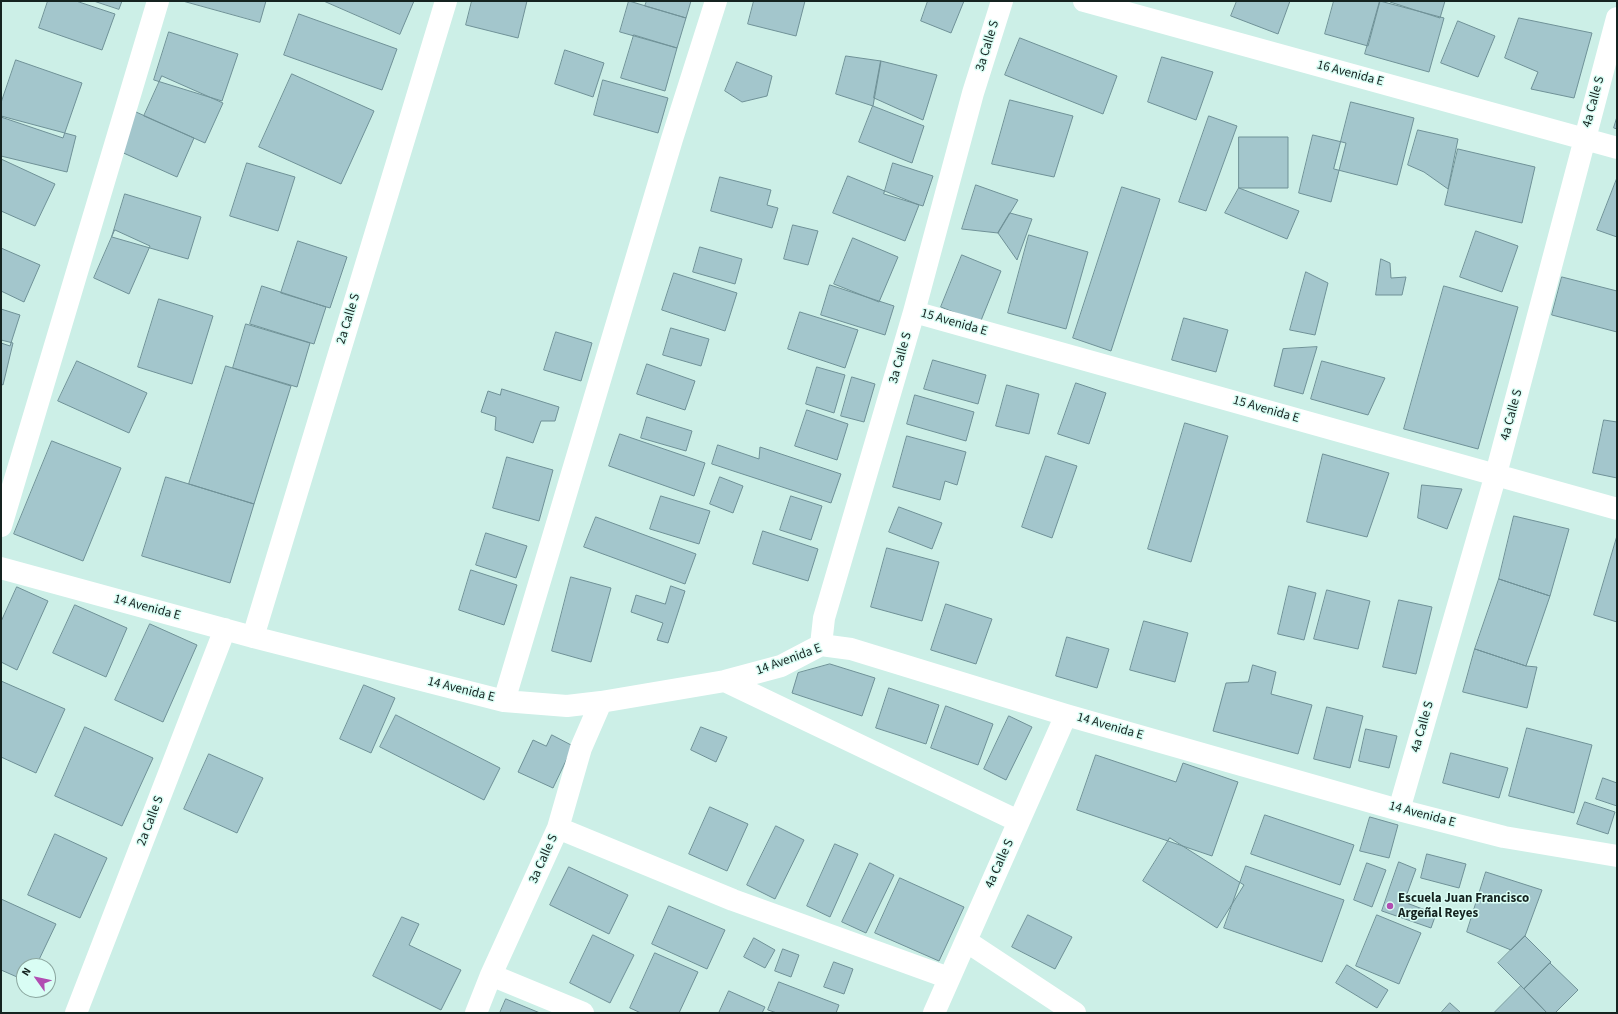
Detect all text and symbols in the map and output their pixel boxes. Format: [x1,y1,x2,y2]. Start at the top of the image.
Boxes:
street label: 3a Calle S [973,19,1003,73]
street label: 16 Avenida E [1315,58,1385,90]
street label: 4a Calle S [1580,75,1608,129]
street label: 2a Calle S [334,292,364,346]
street label: 15 Avenida E [919,306,989,340]
street label: 3a Calle S [886,331,916,385]
street label: 4a Calle S [1498,388,1526,442]
street label: 15 Avenida E [1231,393,1301,427]
street label: 14 Avenida E [112,592,182,624]
street label: 14 Avenida E [754,641,824,679]
street label: 14 Avenida E [426,674,496,706]
street label: 4a Calle S [1408,700,1438,754]
street label: 14 Avenida E [1075,710,1145,744]
street label: 2a Calle S [134,794,168,848]
street label: 14 Avenida E [1387,799,1457,831]
street label: 3a Calle S [526,832,562,886]
street label: 4a Calle S [982,837,1018,891]
place label: Escuela Juan Francisco Argeñal Reyes [1398,891,1529,922]
marker: Escuela Juan Francisco Argeñal Reyes [1385,901,1395,911]
north arrow [16,958,56,998]
text: N [18,965,35,979]

